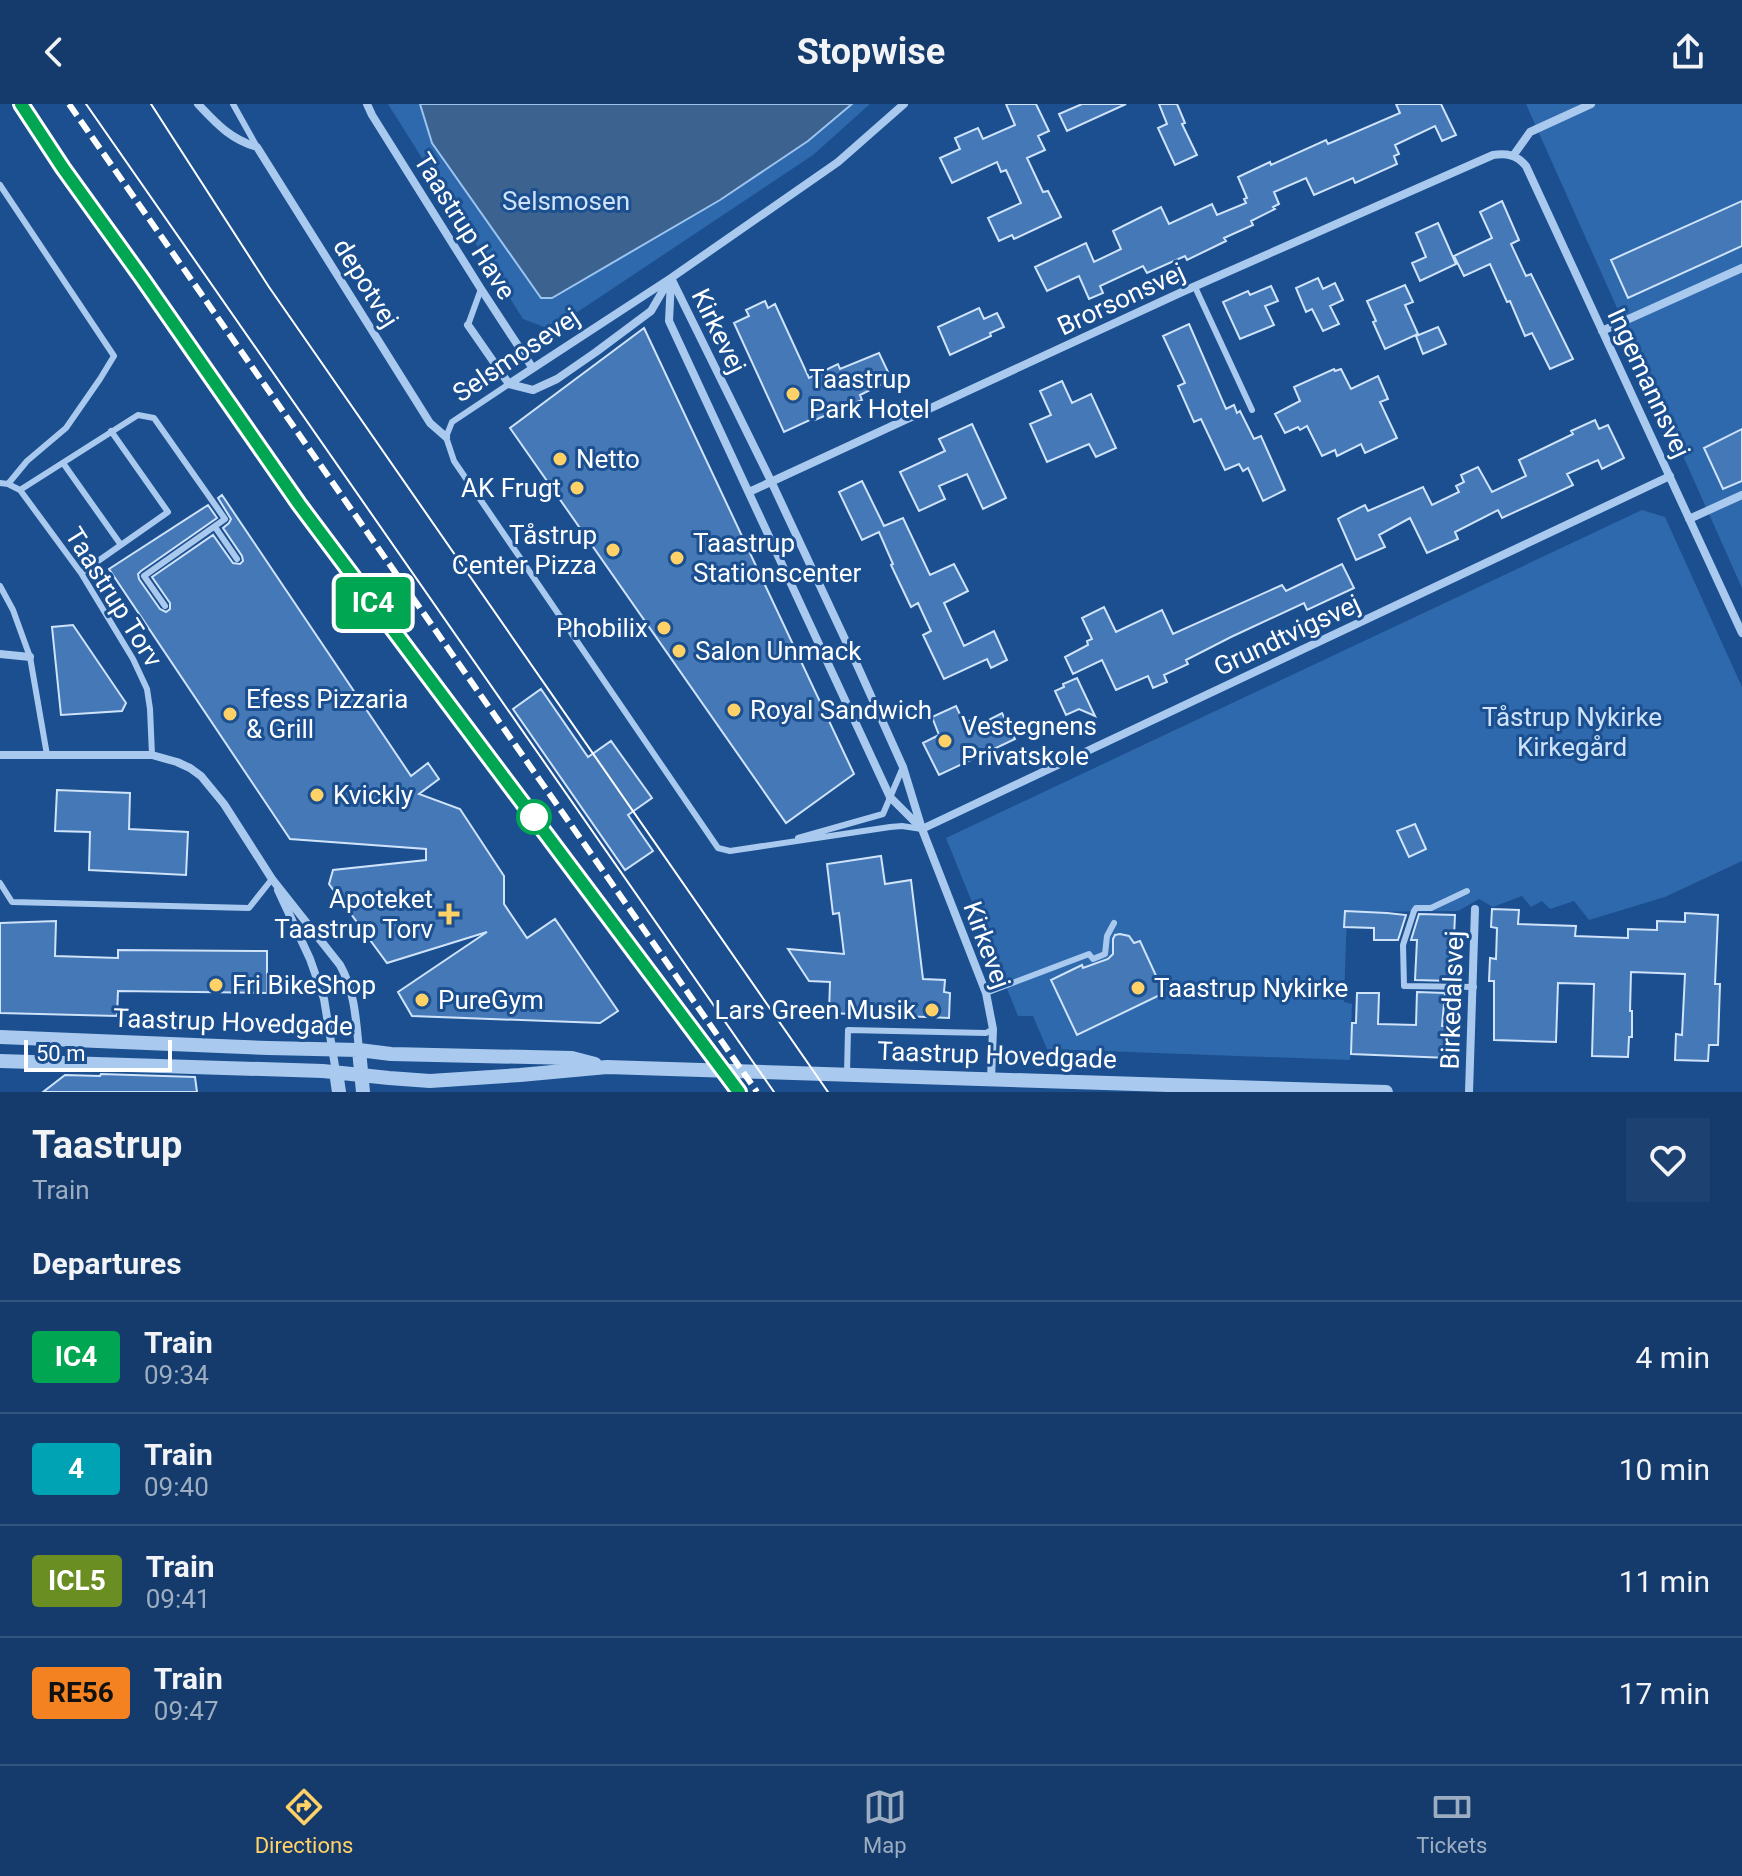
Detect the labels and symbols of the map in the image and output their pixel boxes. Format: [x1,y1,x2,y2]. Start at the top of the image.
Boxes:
street label: Taastrup Have [408,147,522,305]
park label: Selsmosen [502,186,630,216]
street label: depotvej [327,233,405,333]
street label: Brorsonsvej [1053,256,1189,342]
street label: Kirkevej [686,284,752,378]
street label: Selsmosevej [447,302,585,408]
street label: Ingemannsvej [1601,304,1697,462]
place label: Taastrup Park Hotel [809,364,930,424]
marker: Taastrup Park Hotel [784,385,802,403]
place label: Netto [576,444,640,474]
marker: Netto [551,450,569,468]
place label: AK Frugt [461,473,561,503]
marker: AK Frugt [568,479,586,497]
place label: Tåstrup Center Pizza [452,520,597,580]
street label: Taastrup Torv [59,522,169,673]
place label: Taastrup Stationscenter [693,528,862,588]
marker: Tåstrup Center Pizza [604,541,622,559]
marker: Taastrup Stationscenter [668,549,686,567]
line badge: IC4 [327,577,419,629]
street label: Grundtvigsvej [1209,588,1365,682]
place label: Phobilix [556,613,648,643]
marker: Phobilix [655,619,673,637]
place label: Salon Unmack [695,636,862,666]
marker: Salon Unmack [670,642,688,660]
place label: Efess Pizzaria & Grill [246,684,408,744]
place label: Royal Sandwich [750,695,932,725]
marker: Royal Sandwich [725,701,743,719]
park label: Tåstrup Nykirke Kirkegård [1482,702,1662,762]
marker: Efess Pizzaria & Grill [221,705,239,723]
place label: Vestegnens Privatskole [961,711,1097,771]
marker: Vestegnens Privatskole [936,732,954,750]
place label: Kvickly [333,780,413,810]
marker: Kvickly [308,786,326,804]
unlabelled marker [517,800,551,834]
place label: Apoteket Taastrup Torv [274,884,433,944]
street label: Kirkevej [957,897,1017,993]
marker: Apoteket Taastrup Torv [440,905,458,923]
street label: Birkedalsvej [1435,930,1469,1070]
place label: Fri BikeShop [232,970,376,1000]
place label: Taastrup Nykirke [1154,973,1348,1003]
marker: Fri BikeShop [207,976,225,994]
marker: Taastrup Nykirke [1129,979,1147,997]
place label: PureGym [438,985,544,1015]
marker: PureGym [413,991,431,1009]
place label: Lars Green Musik [715,995,917,1025]
marker: Lars Green Musik [923,1001,941,1019]
street label: Taastrup Hovedgade [113,1003,353,1041]
scale bar [24,1036,172,1072]
street label: Taastrup Hovedgade [877,1036,1117,1074]

